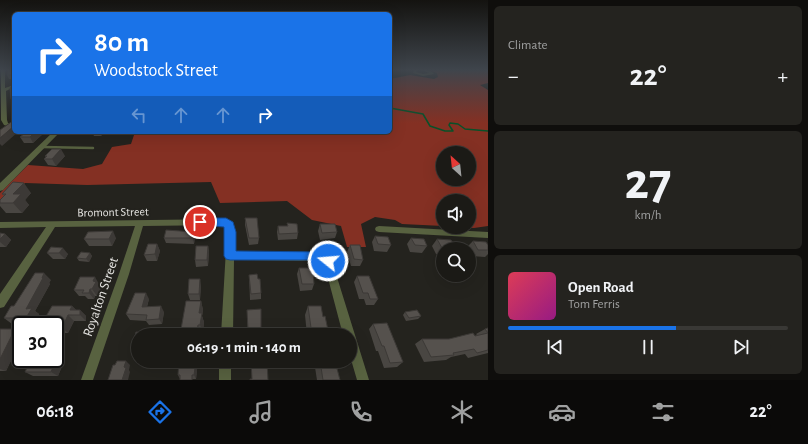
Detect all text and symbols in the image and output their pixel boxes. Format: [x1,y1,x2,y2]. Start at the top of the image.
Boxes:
icon: right [28,28,80,80]
text: 80 m [94,29,149,57]
text: Climate [508,39,547,52]
text: 22° [629,61,667,91]
text: Woodstock Street [94,62,218,80]
text: − [508,65,519,87]
text: + [777,65,788,87]
icon: left [128,104,150,126]
icon: ahead [170,104,192,126]
icon: ahead [212,104,234,126]
icon: right [254,104,276,126]
north arrow [436,146,476,186]
map controls [436,146,476,282]
text: 27 [625,156,671,208]
button: sound [436,194,476,234]
street label: Bromont Street [77,205,149,219]
pin [183,205,217,239]
text: km/h [635,209,661,222]
icon: arrive [189,211,211,233]
position arrow [307,240,349,282]
button: search [436,242,476,282]
street label: Royalton Street [81,255,121,339]
text: Open Road [568,280,634,295]
text: Tom Ferris [568,298,620,311]
speed limit sign: 30 [12,316,64,368]
icon: previous [544,336,566,358]
icon: pause [637,336,659,358]
icon: next [730,336,752,358]
text: 06:19 · 1 min · 140 m [187,340,301,355]
icon: directions [146,398,174,426]
icon: music [247,398,275,426]
icon: phone [347,398,375,426]
icon: climate [448,398,476,426]
icon: car [548,398,576,426]
icon: filters [649,398,677,426]
text: 06:18 [36,403,74,421]
text: 22° [749,403,772,421]

